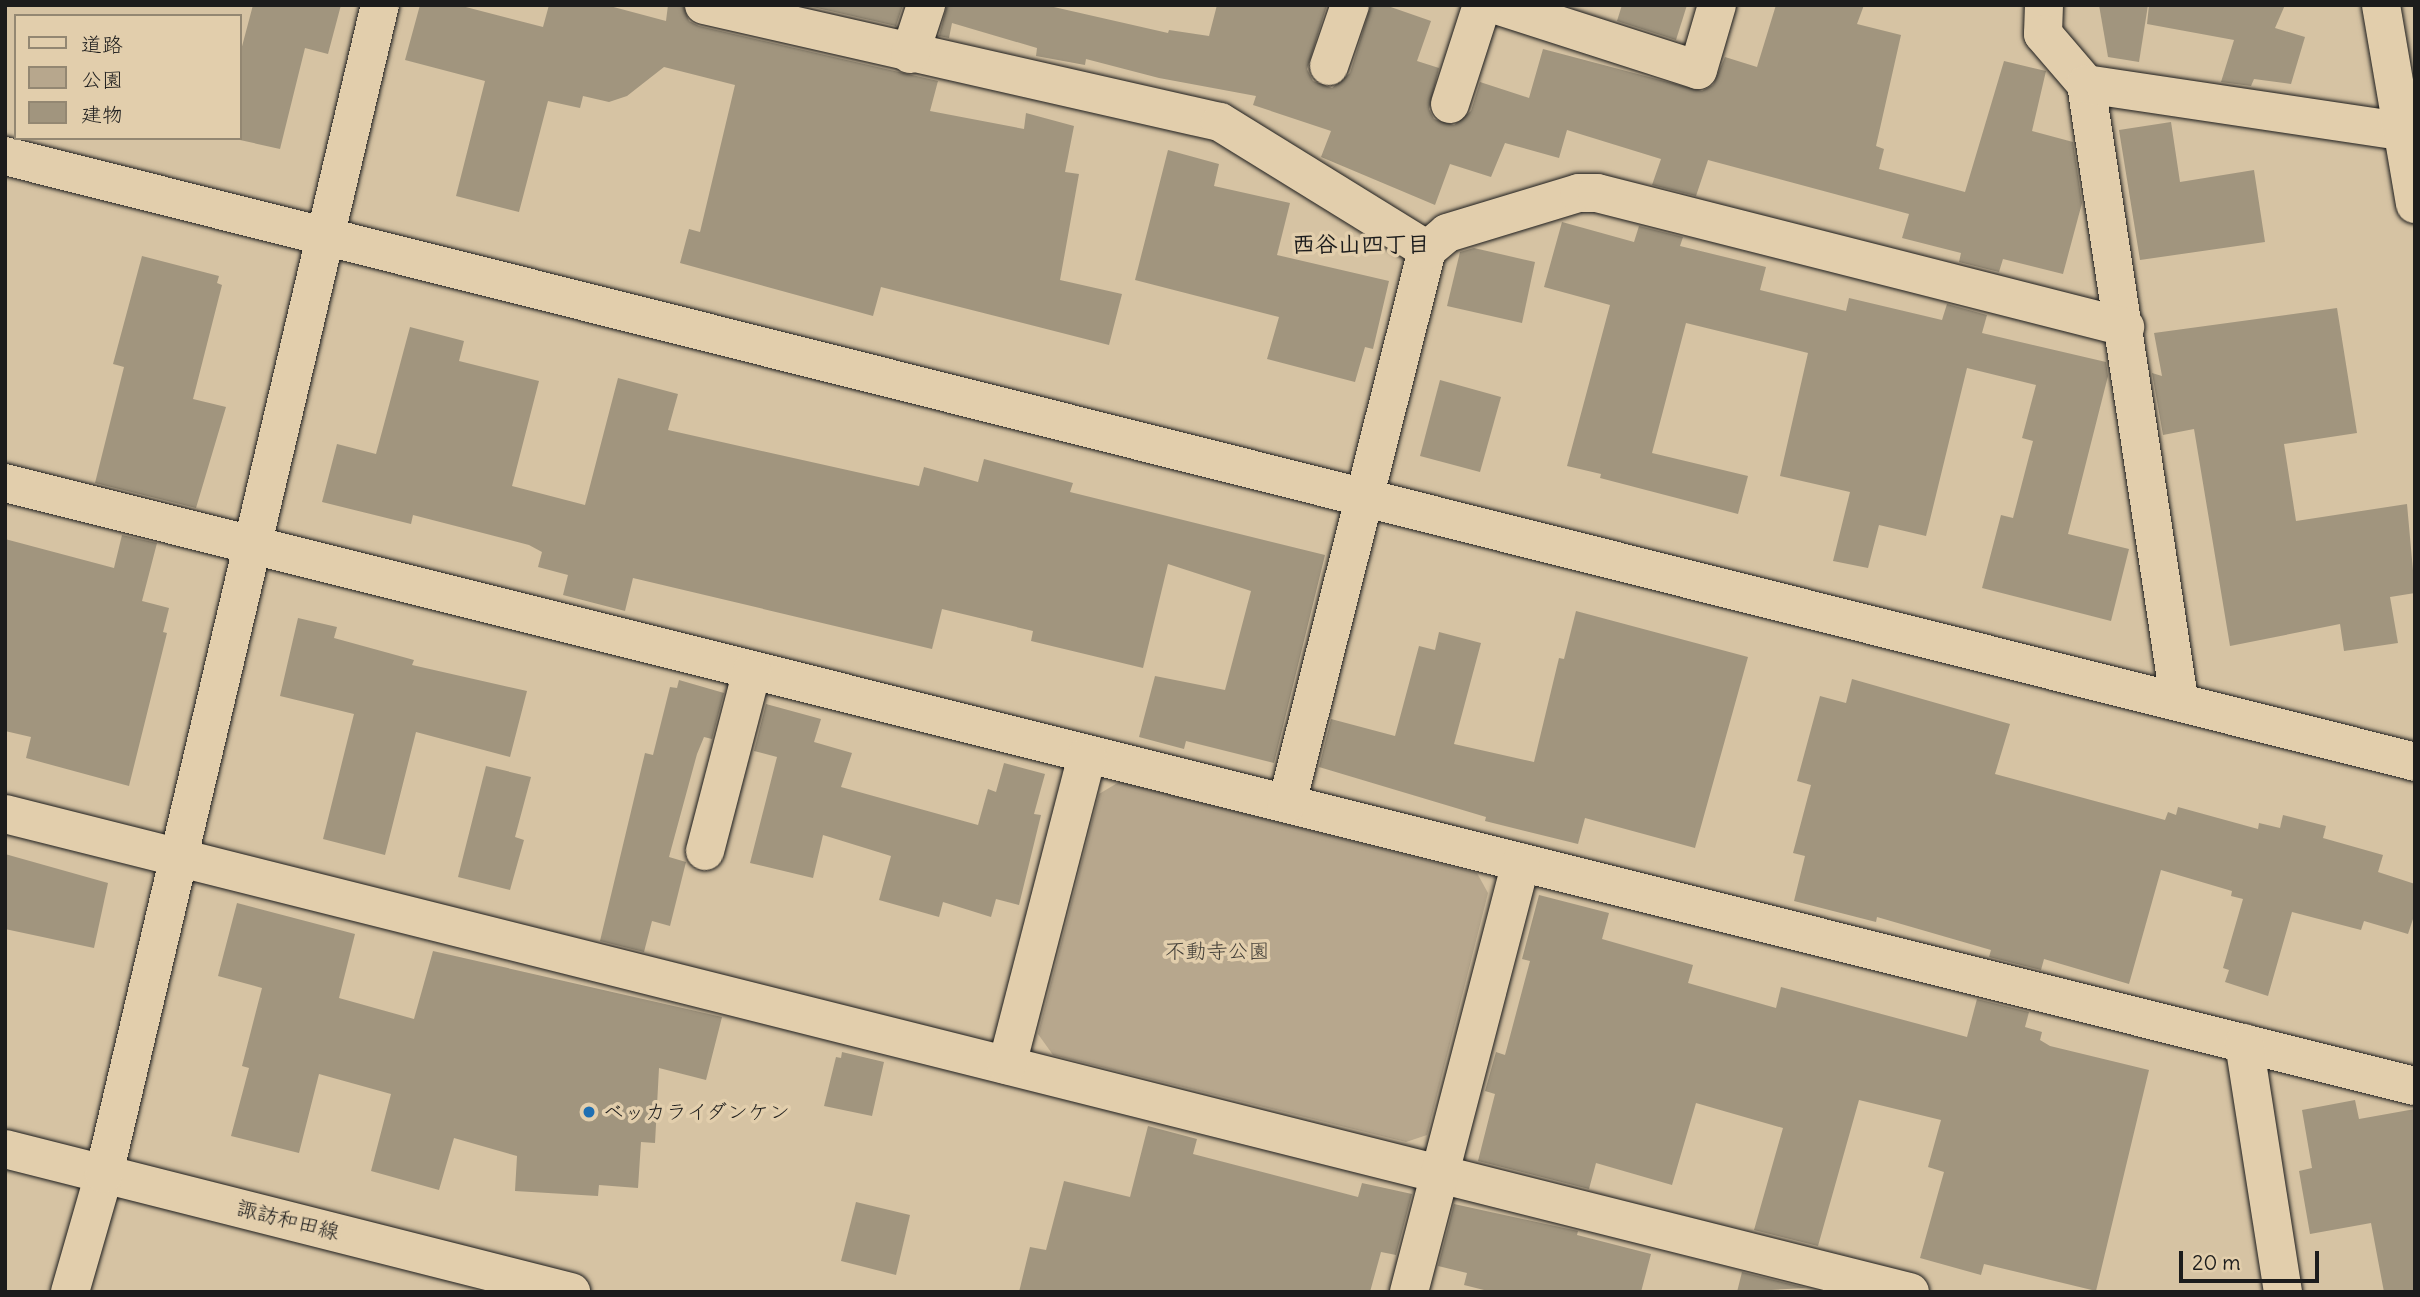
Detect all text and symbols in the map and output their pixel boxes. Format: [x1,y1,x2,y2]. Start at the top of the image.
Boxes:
legend [14,14,242,140]
text: 道路 [81,31,123,58]
text: 公園 [81,66,123,93]
text: 建物 [81,101,123,128]
district label: 西谷山四丁目 [1292,230,1430,258]
park label: 不動寺公園 [1165,938,1269,964]
place label: ベッカライダンケン [603,1099,792,1125]
marker: ベッカライダンケン [581,1104,597,1120]
street label: 諏訪和田線 [234,1195,342,1245]
scale bar [2182,1238,2322,1282]
text: 20 m [2192,1249,2241,1276]

